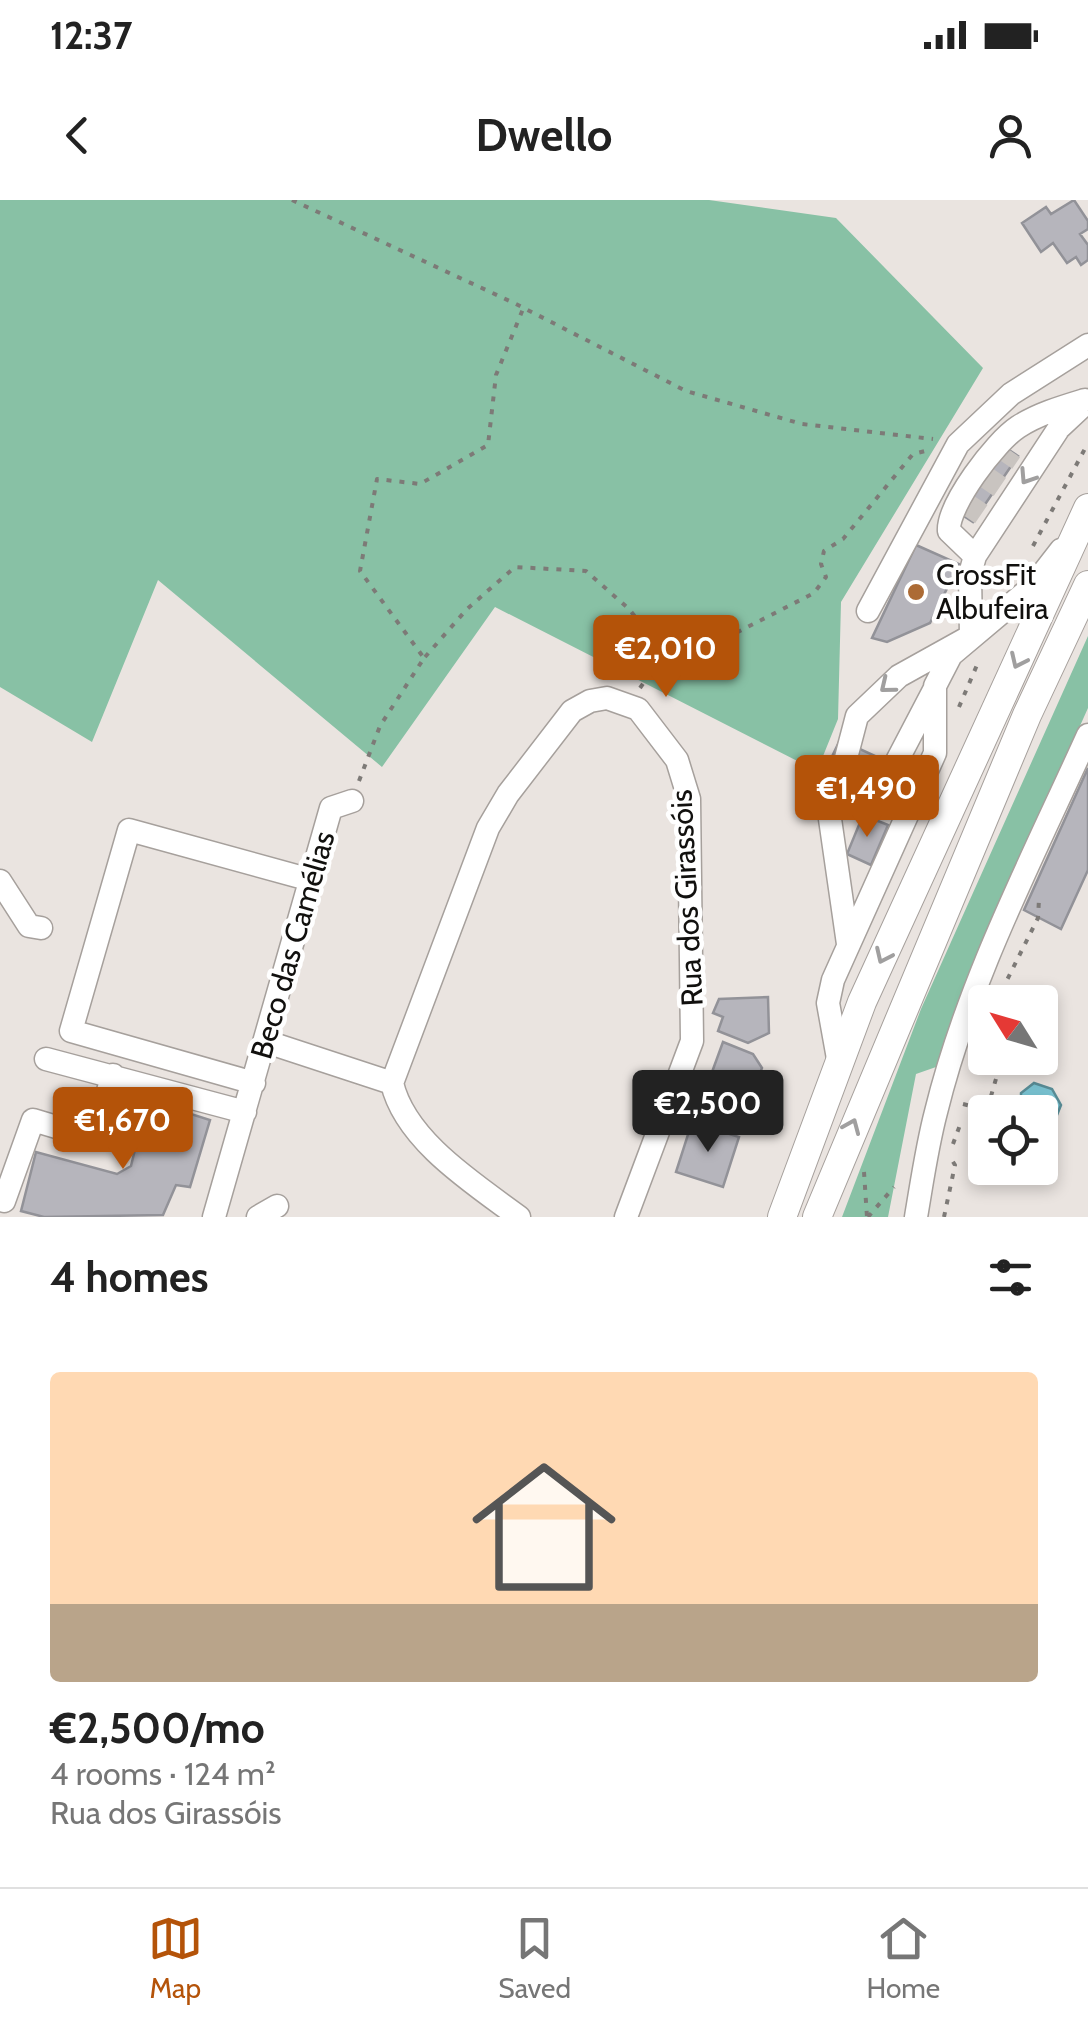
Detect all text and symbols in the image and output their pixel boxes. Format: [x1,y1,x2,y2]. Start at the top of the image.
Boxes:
text: 12:37 [50,12,132,59]
icon: back [50,108,105,163]
text: Dwello [475,108,613,162]
icon: person [983,108,1038,163]
one-way arrow [1021,466,1040,484]
place label: CrossFit Albufeira [936,556,1049,627]
marker: CrossFit Albufeira [905,581,927,603]
pin: €2,010 [585,615,747,700]
text: €2,010 [615,628,717,667]
one-way arrow [1011,650,1031,668]
one-way arrow [881,674,899,692]
pin: €1,490 [786,755,948,840]
text: €1,490 [817,768,917,807]
street label: Rua dos Girassóis [662,789,711,1007]
street label: Beco das Camélias [242,827,343,1063]
one-way arrow [876,946,896,964]
north arrow [968,985,1058,1075]
map controls [968,985,1058,1185]
pin: €2,500 [627,1070,789,1155]
text: €2,500 [654,1083,762,1122]
pin: €1,670 [42,1087,204,1172]
button: locate [968,1095,1058,1185]
text: €1,670 [75,1100,171,1139]
one-way arrow [841,1118,861,1136]
icon: filters [983,1250,1038,1305]
text: 4 homes [50,1251,209,1303]
icon: home [454,1437,634,1617]
text: €2,500/mo [50,1702,265,1754]
text: 4 rooms · 124 m² [50,1754,276,1793]
text: Rua dos Girassóis [50,1793,282,1832]
tab: Map [148,1911,203,2005]
tab: Saved [498,1911,571,2005]
tab: Home [867,1911,940,2005]

